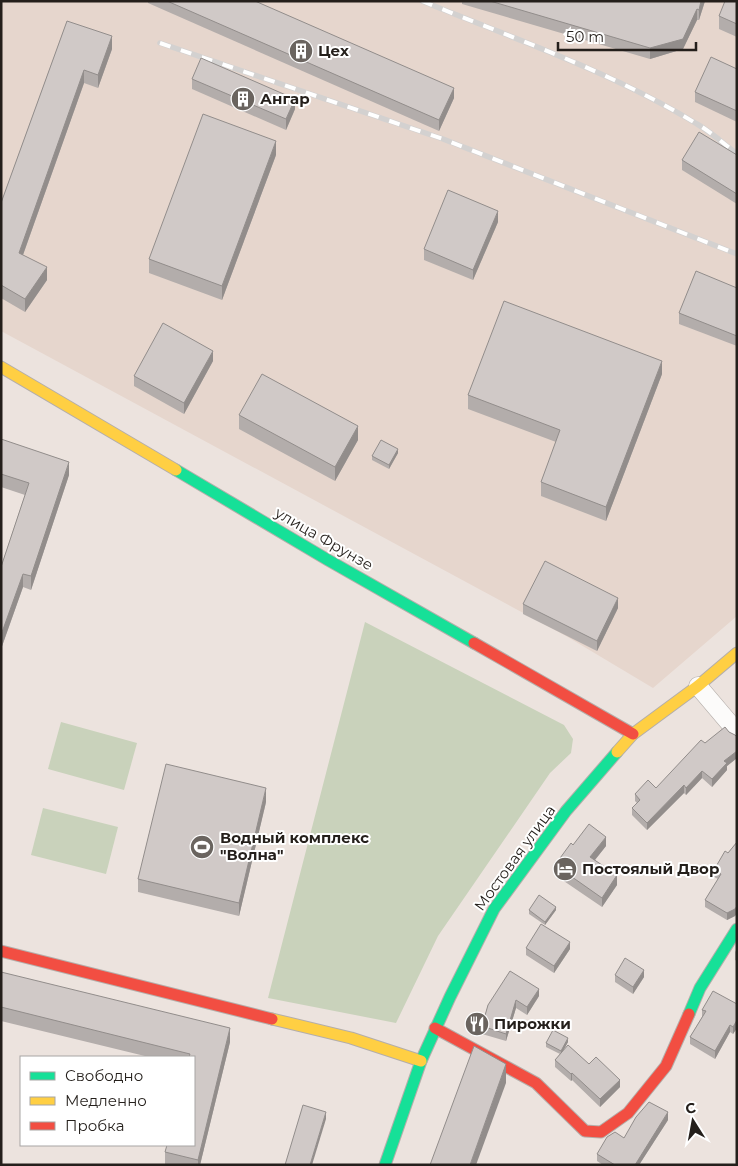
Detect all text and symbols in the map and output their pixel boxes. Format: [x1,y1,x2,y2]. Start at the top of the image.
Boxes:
scale bar [558,20,696,52]
text: 50 m [566,27,604,46]
building icon: Цех [288,38,314,64]
place label: Цех [318,41,349,60]
building icon: Ангар [230,86,256,112]
place label: Ангар [260,89,310,108]
street label: улица Фрунзе [271,502,377,574]
street label: Мостовая улица [470,801,559,914]
place label: Водный комплекс "Волна" [220,828,369,864]
sports icon: Водный комплекс "Волна" [189,834,215,860]
hotel icon: Постоялый Двор [552,856,578,882]
place label: Постоялый Двор [582,859,719,878]
restaurant icon: Пирожки [464,1011,490,1037]
place label: Пирожки [494,1014,571,1033]
legend [20,1056,195,1146]
text: Свободно [65,1066,143,1085]
text: Медленно [65,1091,147,1110]
north arrow [668,1096,718,1146]
text: С [684,1098,697,1118]
text: Пробка [65,1116,124,1135]

